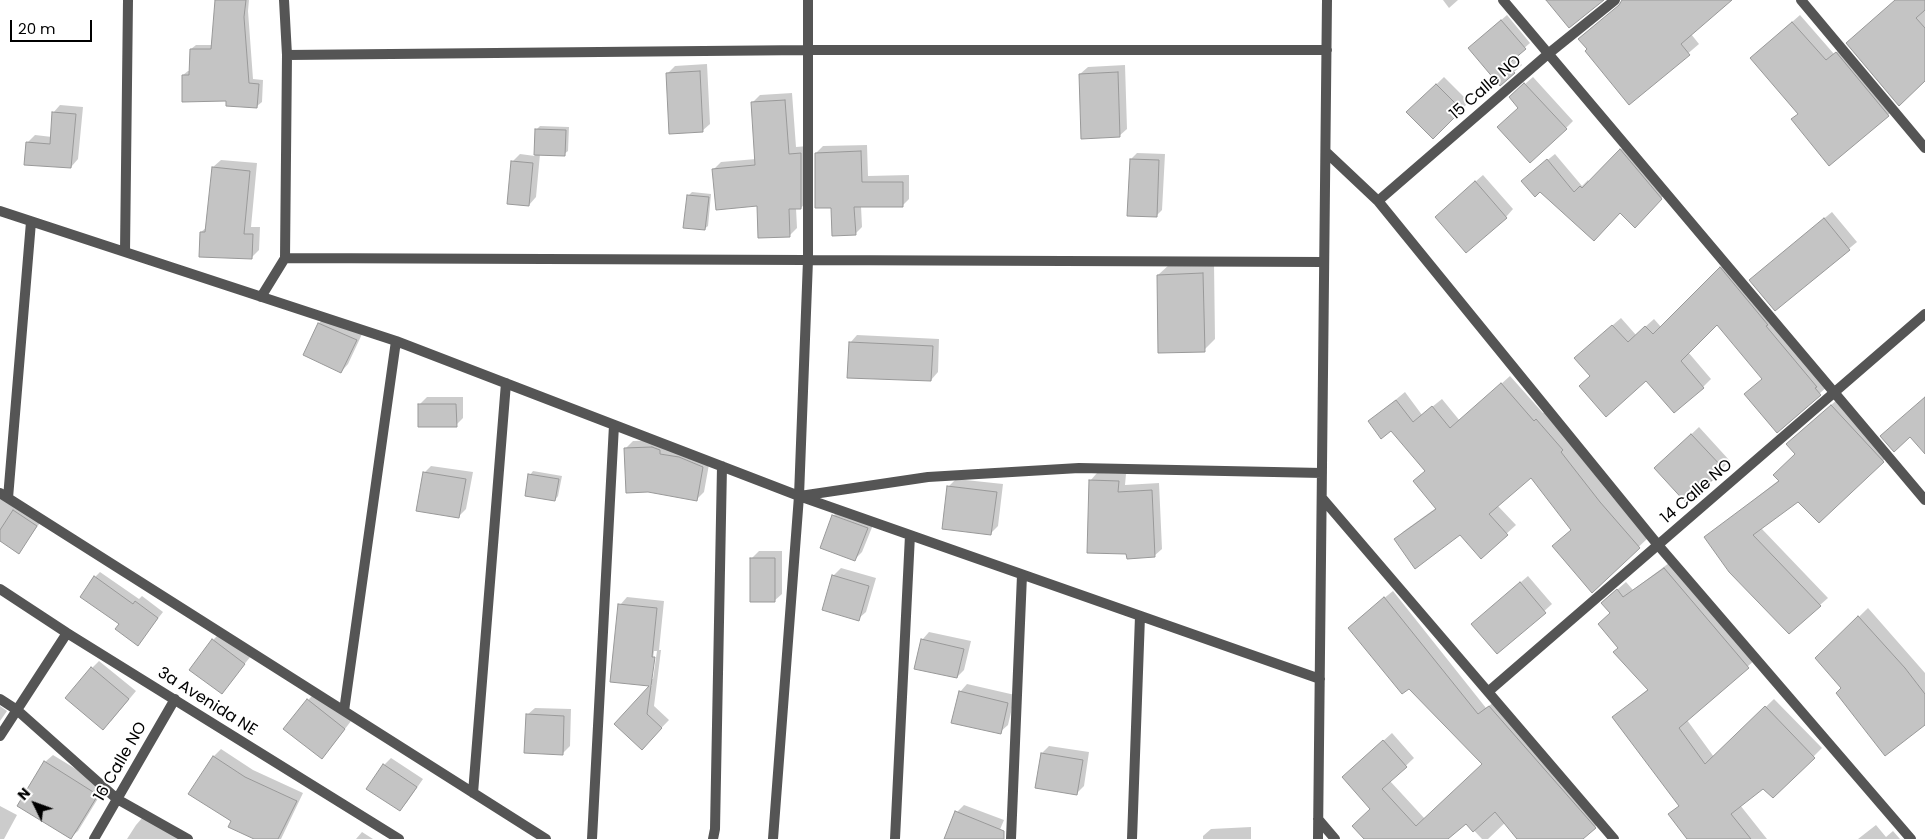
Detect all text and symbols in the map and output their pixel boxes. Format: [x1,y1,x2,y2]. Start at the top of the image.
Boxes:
scale bar [12,10,95,42]
text: 20 m [18,18,56,39]
street label: 15 Calle NO [1446,52,1526,124]
street label: 14 Calle NO [1657,456,1737,528]
street label: 3a Avenida NE [154,664,260,740]
street label: 16 Calle NO [91,719,151,805]
north arrow [10,779,60,829]
text: N [13,783,35,805]

